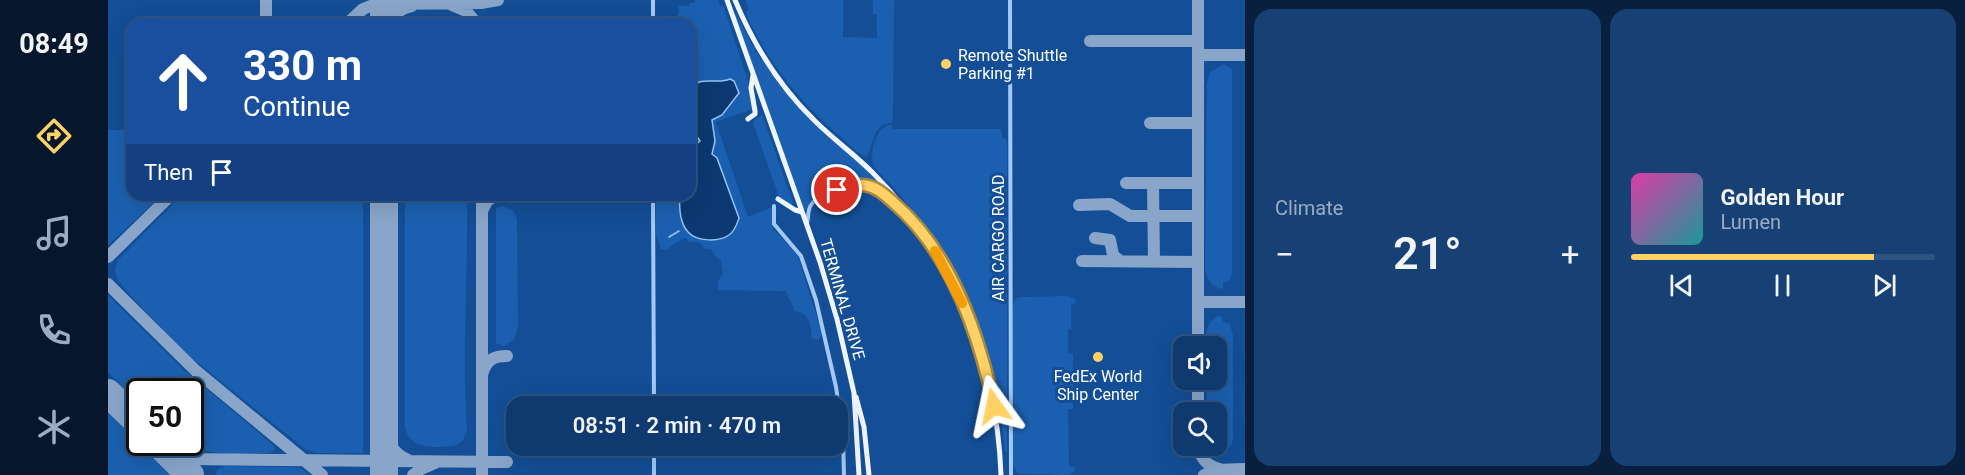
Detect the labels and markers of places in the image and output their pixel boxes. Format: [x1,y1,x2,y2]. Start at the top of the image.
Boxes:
place label: Remote Shuttle Parking #1 [958,46,1067,83]
marker: Remote Shuttle Parking #1 [939,57,953,71]
pin [811,164,862,215]
marker: FedEx World Ship Center [1091,350,1105,364]
place label: FedEx World Ship Center [1054,367,1142,404]

